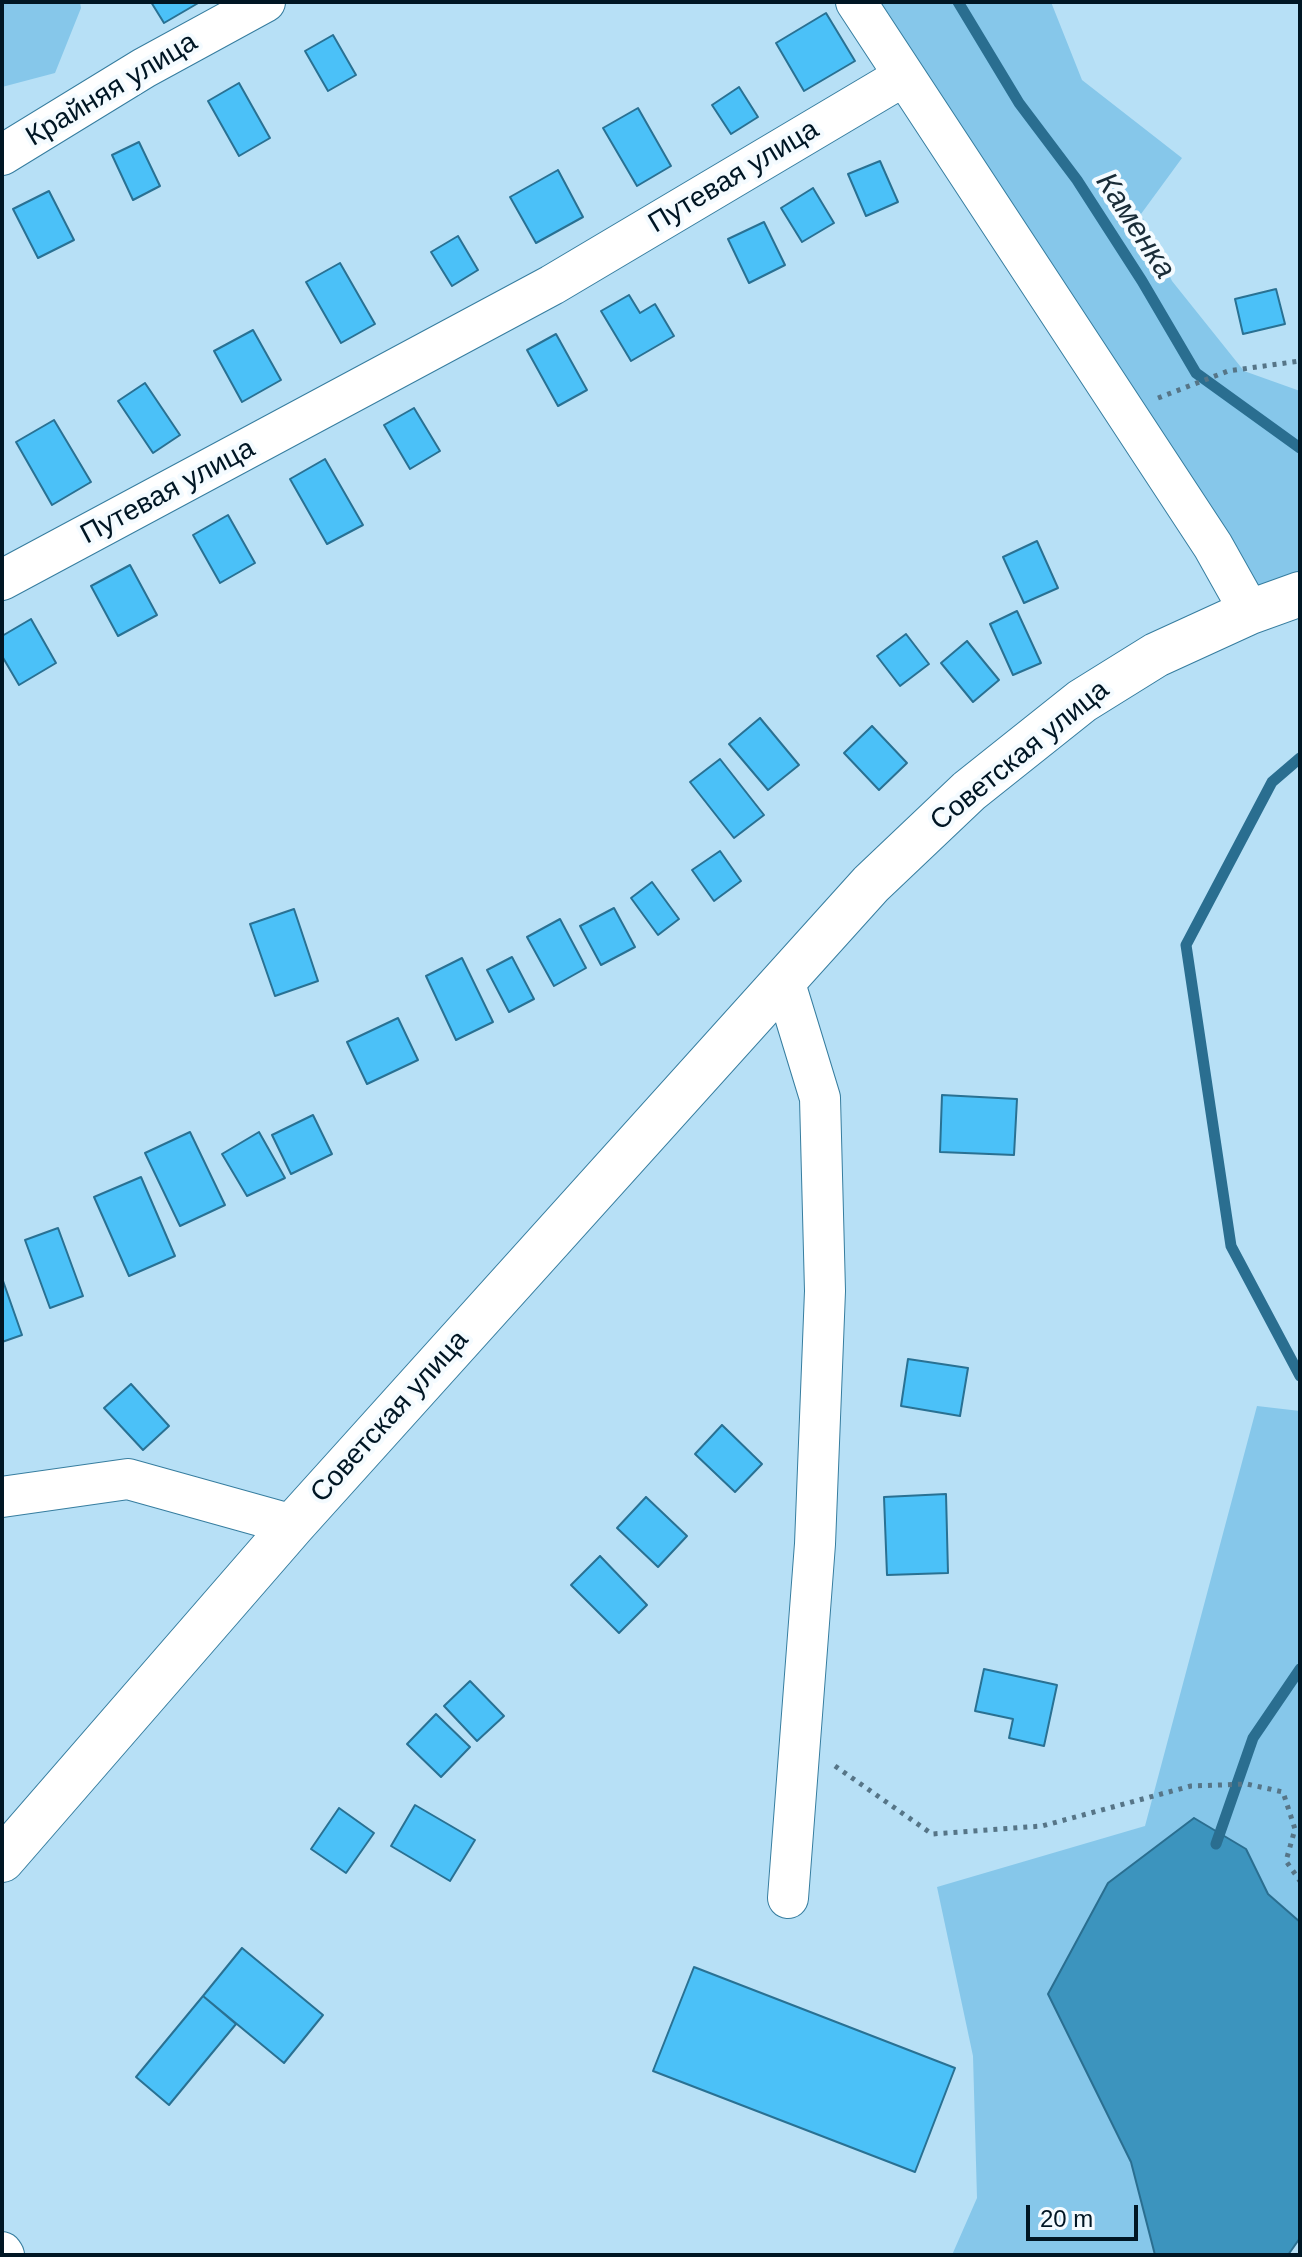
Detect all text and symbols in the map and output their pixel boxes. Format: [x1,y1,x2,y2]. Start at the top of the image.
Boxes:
street label: Крайняя улица [20,26,204,154]
street label: Путевая улица [643,113,825,241]
water label: Каменка [1088,166,1182,286]
street label: Путевая улица [75,432,261,552]
street label: Советская улица [924,674,1116,838]
street label: Советская улица [304,1324,476,1510]
scale bar [1030,2189,1142,2239]
text: 20 m [1040,2205,1093,2232]

